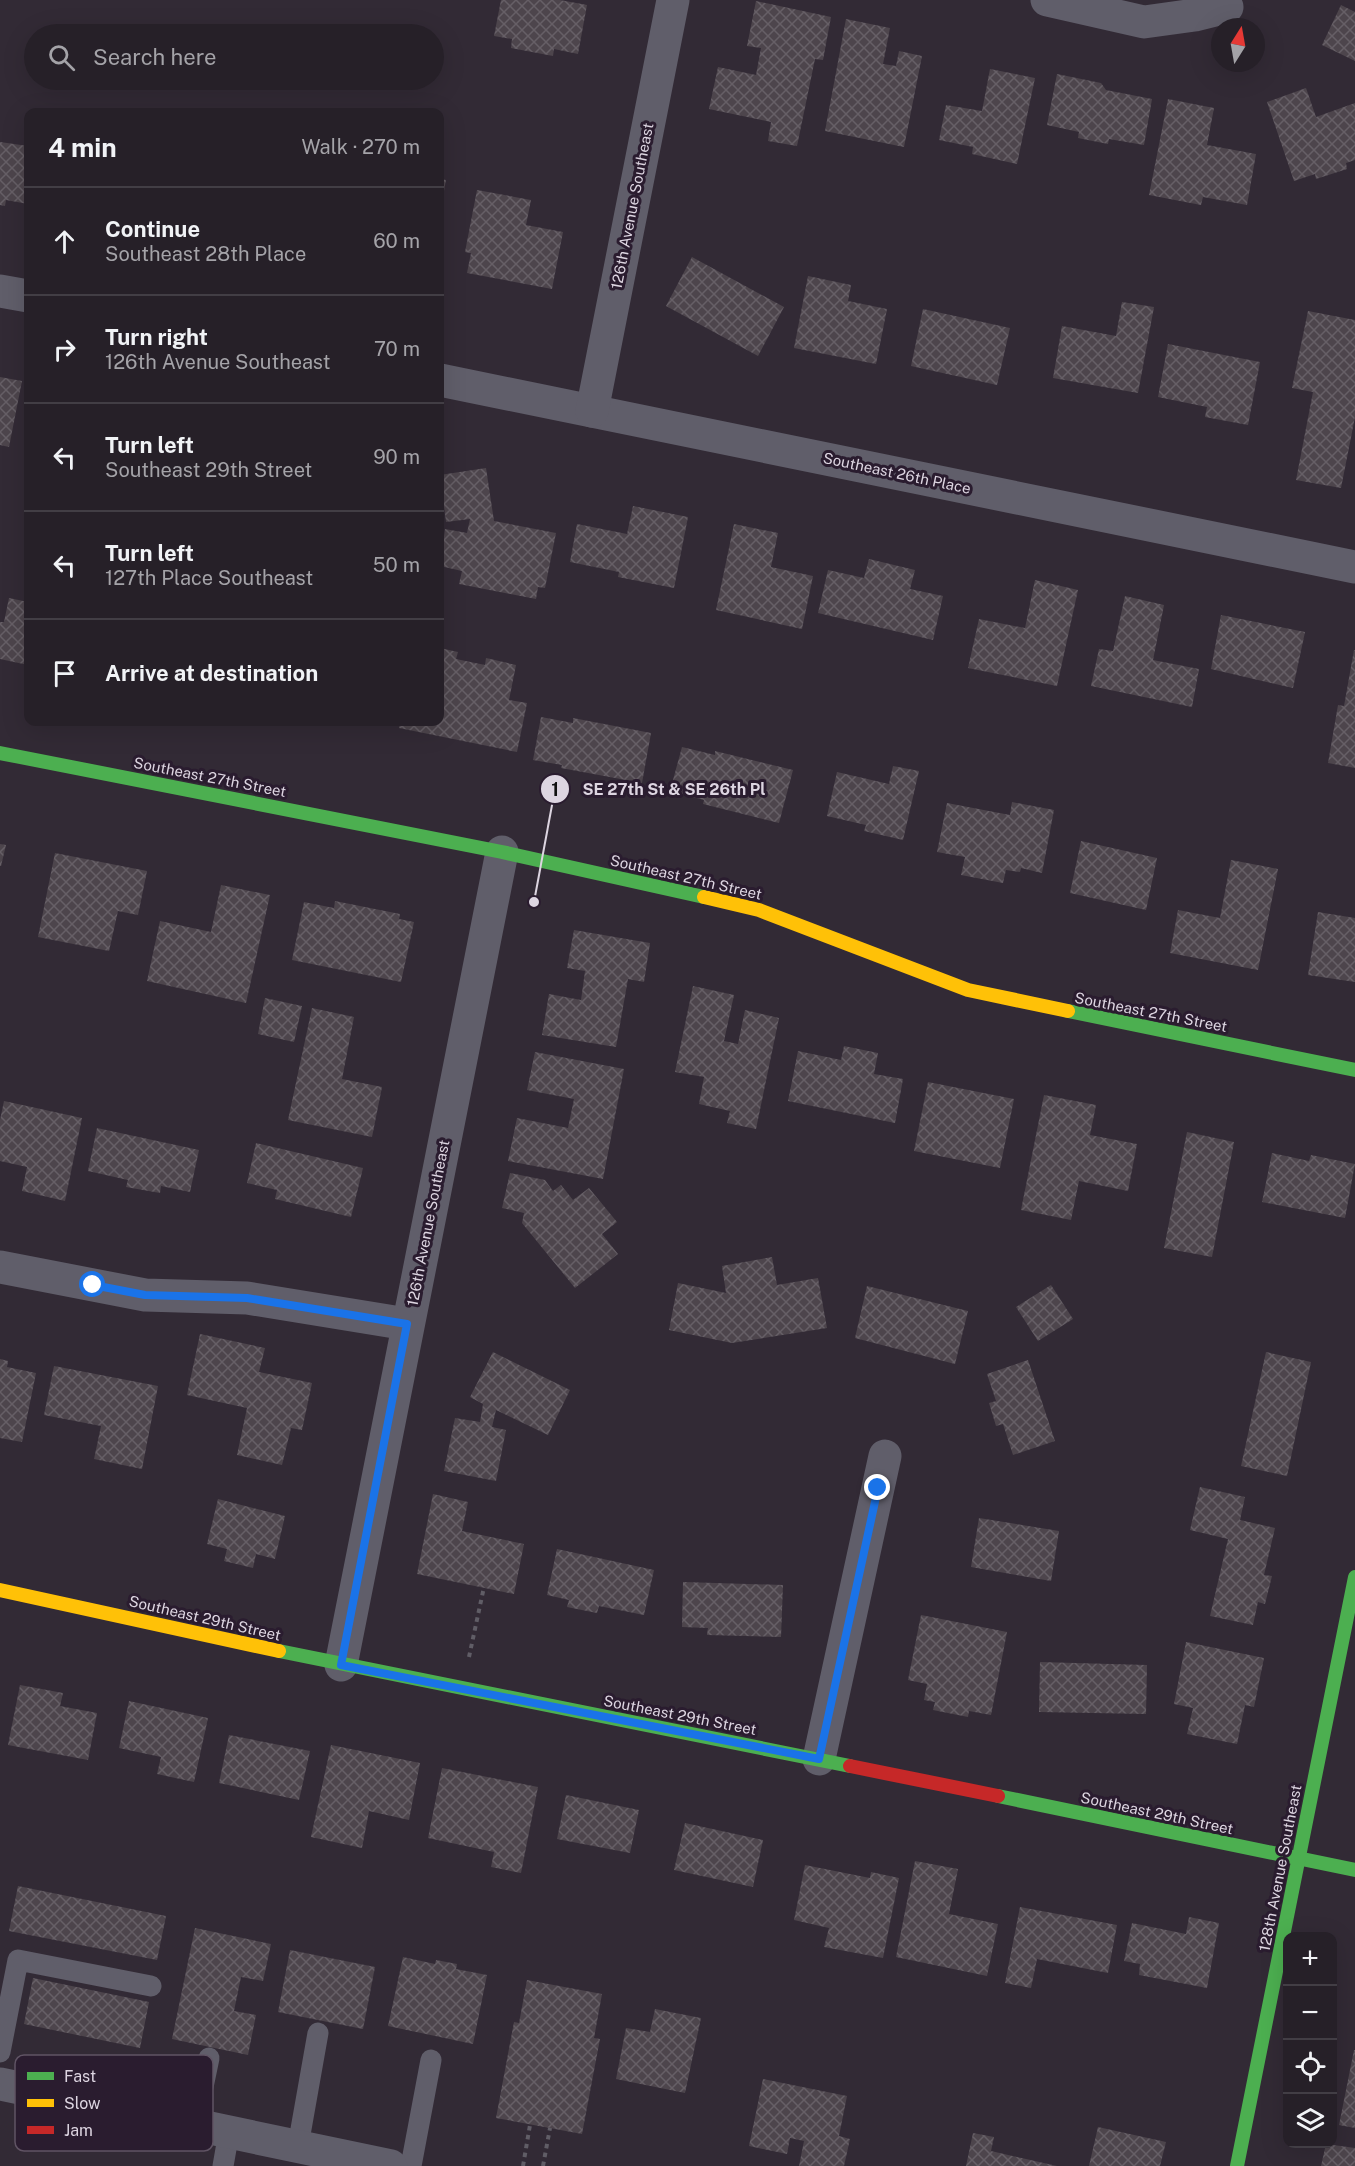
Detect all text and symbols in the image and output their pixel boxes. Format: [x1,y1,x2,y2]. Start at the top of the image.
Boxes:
north arrow [1211,18,1265,72]
search box [24,24,444,90]
icon: search [45,41,78,74]
text: Search here [93,44,217,70]
street label: 126th Avenue Southeast [608,121,657,291]
text: 4 min [48,132,117,163]
text: Walk · 270 m [301,135,420,159]
text: Continue [105,216,200,242]
icon: ahead [48,225,81,258]
text: 60 m [373,229,420,253]
text: Southeast 28th Place [105,242,306,266]
text: Turn right [105,324,208,350]
icon: right [48,333,81,366]
text: 70 m [374,337,420,361]
text: 126th Avenue Southeast [105,350,331,374]
text: Turn left [105,432,194,458]
icon: left [48,441,81,474]
text: 90 m [373,445,420,469]
street label: Southeast 26th Place [822,449,972,497]
text: Southeast 29th Street [105,458,312,482]
text: Turn left [105,540,194,566]
icon: left [48,549,81,582]
text: 50 m [373,553,420,577]
text: 127th Place Southeast [105,566,313,590]
icon: arrive [48,657,81,690]
text: Arrive at destination [105,660,318,686]
street label: Southeast 27th Street [132,754,288,800]
callout: SE 27th St & SE 26th Pl [540,772,777,806]
text: 1 [551,779,559,800]
text: SE 27th St & SE 26th Pl [583,780,765,799]
street label: Southeast 27th Street [609,851,764,903]
street label: Southeast 27th Street [1073,989,1229,1035]
street label: 126th Avenue Southeast [404,1138,453,1308]
route start [79,1271,105,1297]
route end [864,1474,890,1500]
street label: Southeast 29th Street [127,1592,283,1644]
street label: Southeast 29th Street [602,1692,758,1738]
street label: 128th Avenue Southeast [1255,1783,1305,1953]
street label: Southeast 29th Street [1079,1789,1235,1838]
map controls [1283,1932,1337,2148]
button: + [1283,1932,1337,1986]
button: − [1283,1986,1337,2040]
button: locate [1283,2040,1337,2094]
legend [15,2055,213,2151]
text: Fast [64,2067,96,2086]
text: Slow [64,2094,101,2113]
button: layers [1283,2094,1337,2148]
text: Jam [64,2121,93,2140]

